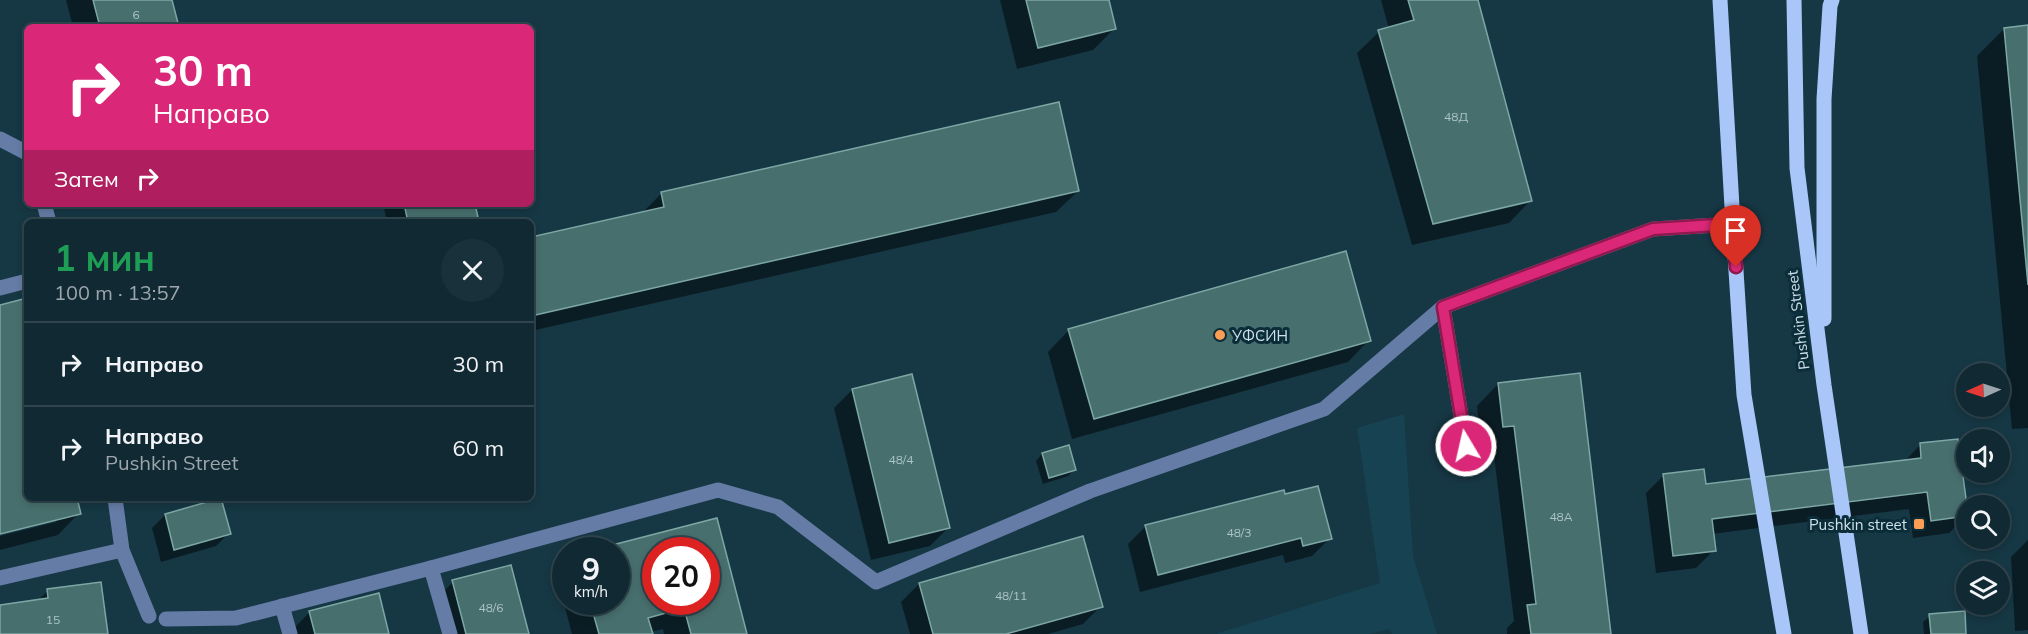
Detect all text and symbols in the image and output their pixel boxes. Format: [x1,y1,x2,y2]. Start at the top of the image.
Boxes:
house number: 6 [132,7,140,22]
text: 30 m [153,44,253,97]
icon: right [54,48,132,126]
text: Направо [153,96,270,130]
house number: 48Д [1444,109,1468,124]
icon: right [131,162,164,195]
text: Затем [54,165,119,193]
pin [1710,205,1761,267]
icon: arrive [1719,214,1752,247]
text: 1 мин [54,235,155,280]
button: close [441,239,504,302]
street label: Pushkin Street [1782,269,1814,371]
text: 100 m · 13:57 [54,280,180,305]
place label: УФСИН [1231,326,1288,345]
marker: УФСИН [1213,328,1227,342]
icon: right [54,348,87,381]
text: Направо [105,350,203,378]
text: 30 m [453,350,504,378]
north arrow [1956,363,2010,417]
map controls [1956,363,2010,615]
position arrow [1434,414,1498,478]
text: Направо [105,422,203,450]
button: sound [1956,429,2010,483]
icon: right [54,432,87,465]
text: 60 m [453,434,504,462]
text: Pushkin Street [105,450,238,475]
house number: 48/4 [888,452,914,467]
button: search [1956,495,2010,549]
house number: 48А [1549,509,1573,524]
place label: Pushkin street [1809,515,1907,534]
marker: Pushkin street [1912,517,1926,531]
house number: 48/3 [1226,525,1252,540]
speed limit sign: 20 [642,537,720,615]
text: 9 [582,550,600,588]
button: layers [1956,561,2010,615]
text: km/h [574,582,608,601]
house number: 48/11 [995,588,1027,603]
house number: 48/6 [478,600,504,615]
house number: 15 [46,612,60,627]

